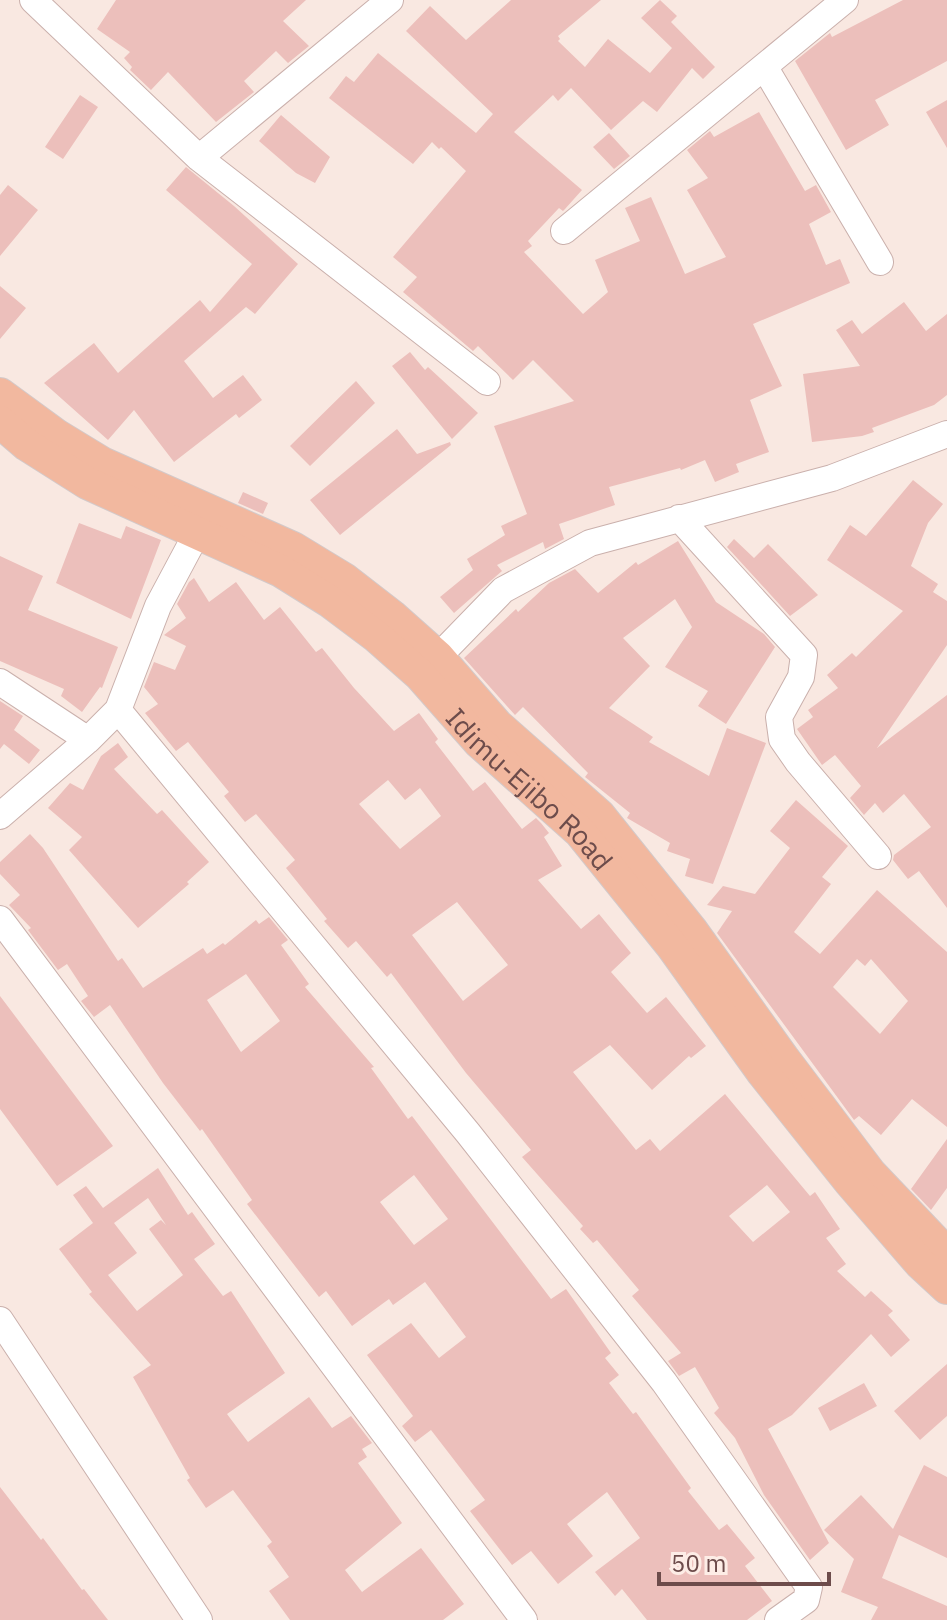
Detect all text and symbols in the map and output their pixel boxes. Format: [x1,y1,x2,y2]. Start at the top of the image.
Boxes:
street label: Idimu-Ejibo Road [438,699,622,877]
scale bar [659,1536,829,1586]
text: 50 m [671,1547,726,1579]

